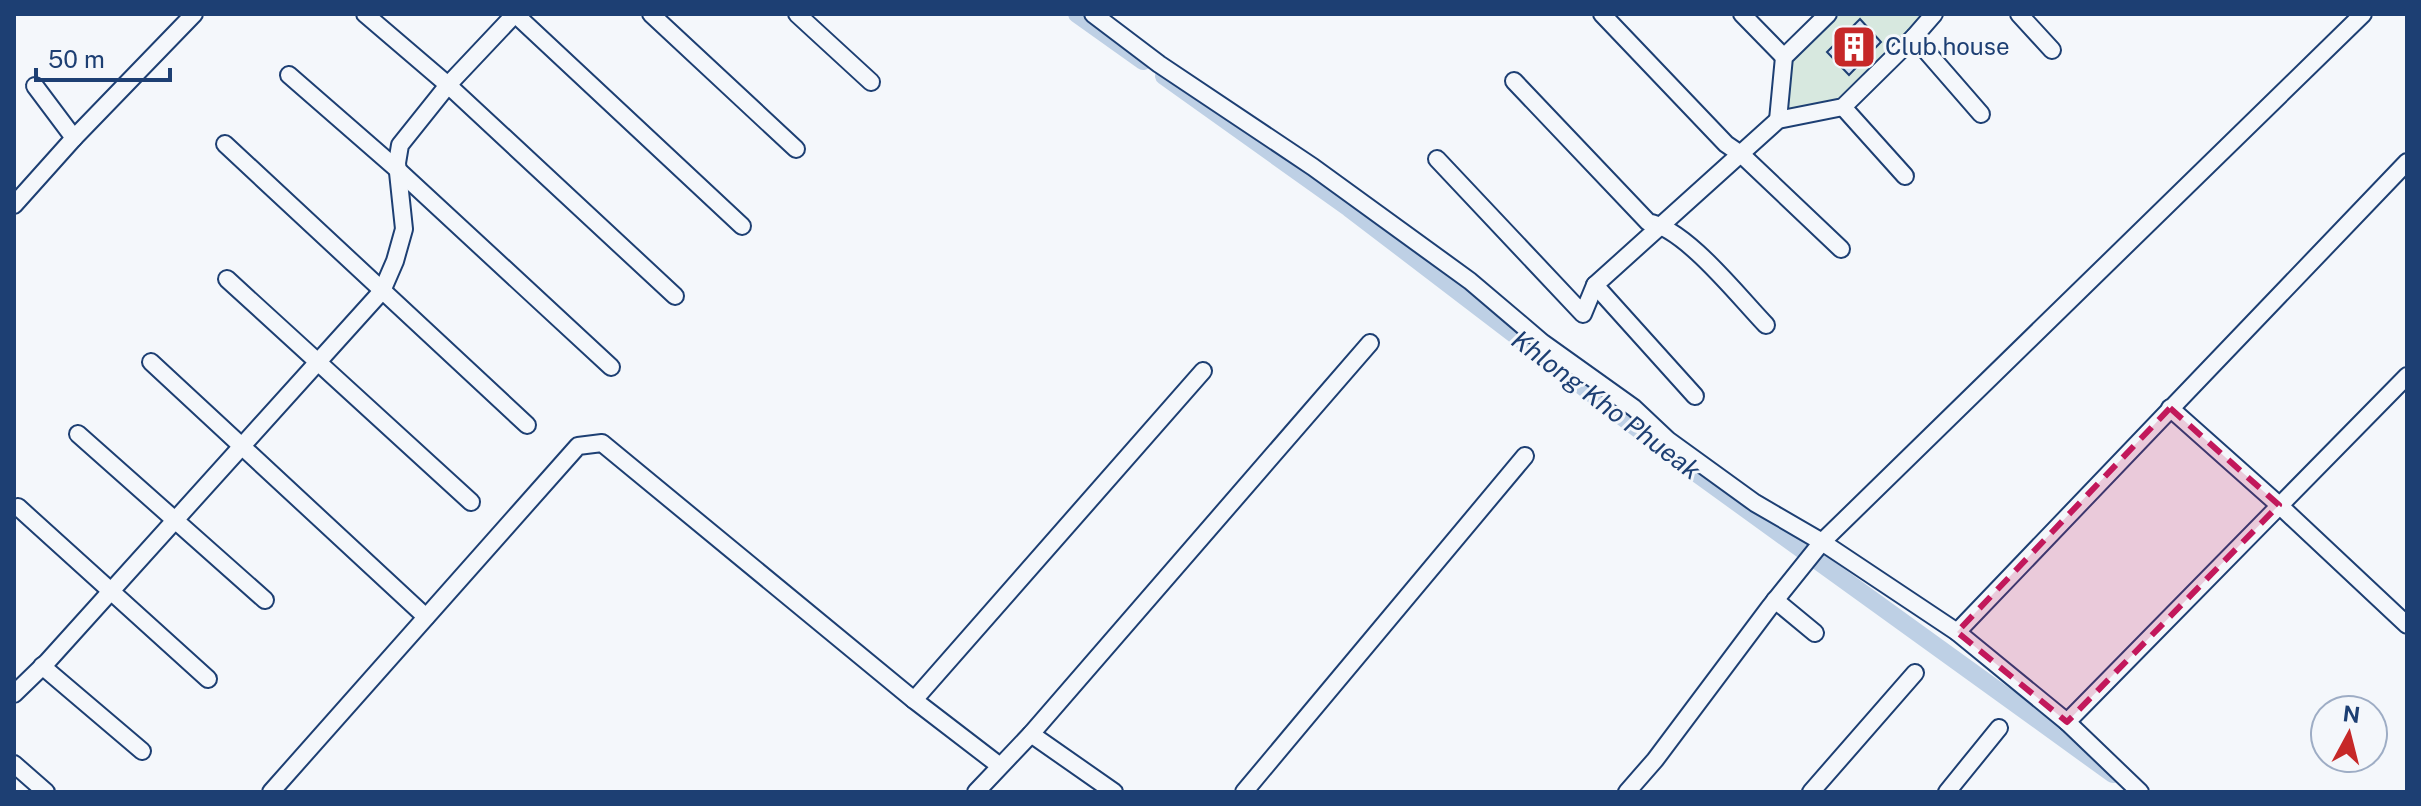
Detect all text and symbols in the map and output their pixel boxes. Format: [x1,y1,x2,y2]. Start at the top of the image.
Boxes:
building icon: Club house [1830,23,1878,71]
scale bar [36,32,170,82]
place label: Club house [1885,32,2010,60]
text: 50 m [48,45,105,73]
water label: Khlong Kho Phueak [1506,324,1707,486]
north arrow [2309,694,2389,774]
text: N [2341,700,2362,728]

